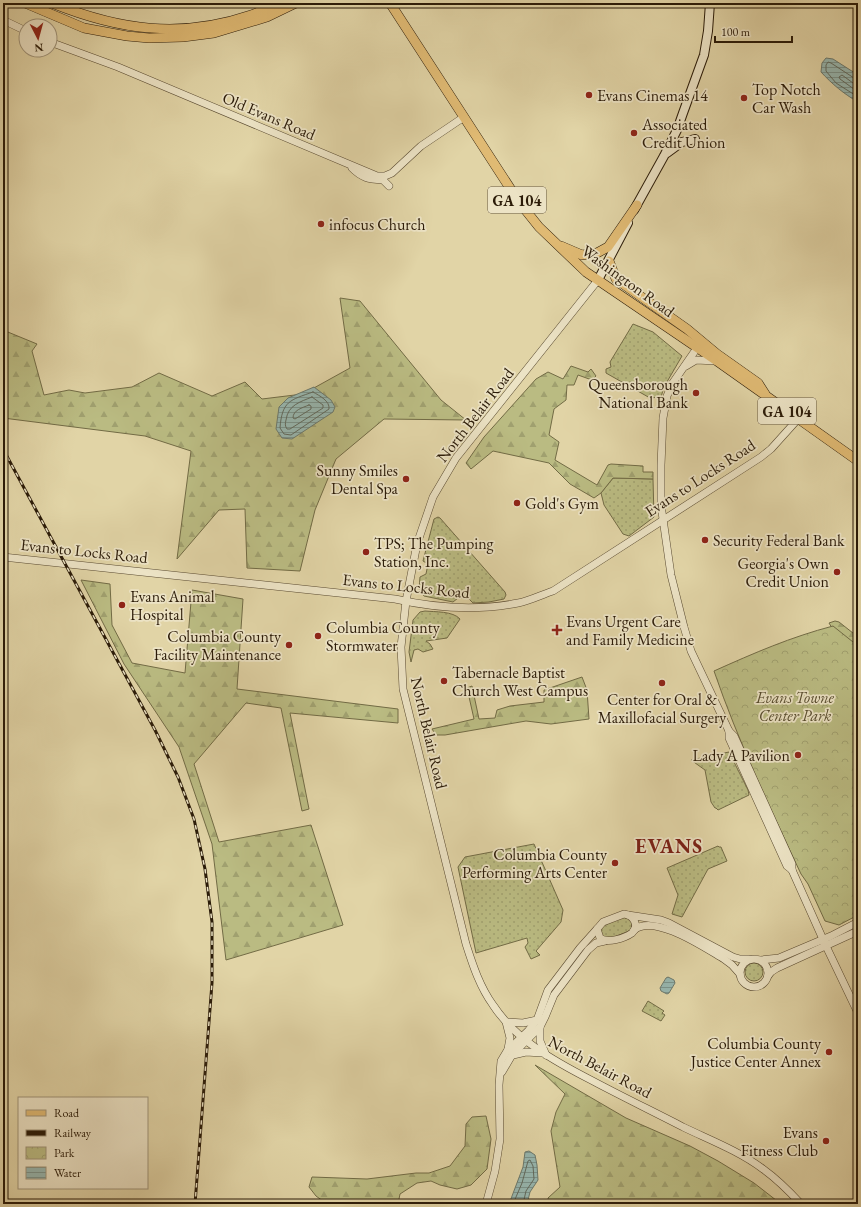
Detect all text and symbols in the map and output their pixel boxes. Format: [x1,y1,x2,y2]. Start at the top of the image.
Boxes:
north arrow [18,18,58,58]
scale bar [715,18,792,44]
text: 100 m [721,24,751,40]
text: N [34,41,44,55]
place label: Top Notch Car Wash [752,79,821,118]
place label: Evans Cinemas 14 [597,85,708,106]
street label: Old Evans Road [219,87,320,145]
marker: Evans Cinemas 14 [584,90,594,100]
marker: Top Notch Car Wash [739,93,749,103]
place label: Associated Credit Union [641,114,726,153]
marker: Associated Credit Union [629,128,639,138]
road number: GA 104 [488,187,546,213]
place label: infocus Church [329,214,425,235]
marker: infocus Church [316,219,326,229]
street label: Washington Road [577,240,679,322]
street label: North Belair Road [432,363,519,466]
place label: Queensborough National Bank [588,374,688,413]
marker: Queensborough National Bank [691,388,701,398]
road number: GA 104 [758,398,816,424]
street label: Evans to Locks Road [641,434,760,522]
place label: Sunny Smiles Dental Spa [317,460,399,499]
marker: Sunny Smiles Dental Spa [401,474,411,484]
place label: Gold's Gym [525,493,600,514]
marker: Gold's Gym [512,498,522,508]
place label: Security Federal Bank [713,530,845,551]
place label: TPS; The Pumping Station, Inc. [374,533,495,572]
street label: Evans to Locks Road [19,534,150,568]
marker: Security Federal Bank [700,535,710,545]
marker: TPS; The Pumping Station, Inc. [361,547,371,557]
place label: Georgia's Own Credit Union [738,553,830,592]
marker: Georgia's Own Credit Union [832,567,842,577]
street label: Evans to Locks Road [341,569,472,603]
place label: Evans Animal Hospital [130,586,215,625]
marker: Evans Animal Hospital [117,600,127,610]
place label: Evans Urgent Care and Family Medicine [566,611,694,650]
place label: Columbia County Stormwater [326,617,441,656]
marker: Evans Urgent Care and Family Medicine [551,624,563,636]
place label: Columbia County Facility Maintenance [154,626,282,665]
marker: Columbia County Stormwater [313,631,323,641]
marker: Columbia County Facility Maintenance [284,640,294,650]
place label: Tabernacle Baptist Church West Campus [452,662,588,701]
street label: North Belair Road [406,675,452,792]
marker: Tabernacle Baptist Church West Campus [439,676,449,686]
marker: Center for Oral & Maxillofacial Surgery [657,678,667,688]
park label: Evans Towne Center Park [755,687,835,726]
place label: Center for Oral & Maxillofacial Surgery [598,689,727,728]
place label: Lady A Pavilion [693,745,791,766]
marker: Lady A Pavilion [793,750,803,760]
district label: EVANS [635,833,703,859]
place label: Columbia County Performing Arts Center [462,844,608,883]
marker: Columbia County Performing Arts Center [610,858,620,868]
street label: North Belair Road [545,1031,656,1104]
place label: Columbia County Justice Center Annex [689,1033,822,1072]
marker: Columbia County Justice Center Annex [824,1047,834,1057]
legend [18,1097,148,1189]
text: Road [54,1105,80,1121]
place label: Evans Fitness Club [741,1122,818,1161]
text: Railway [54,1125,92,1141]
marker: Evans Fitness Club [821,1136,831,1146]
text: Park [54,1145,75,1161]
text: Water [54,1165,81,1181]

